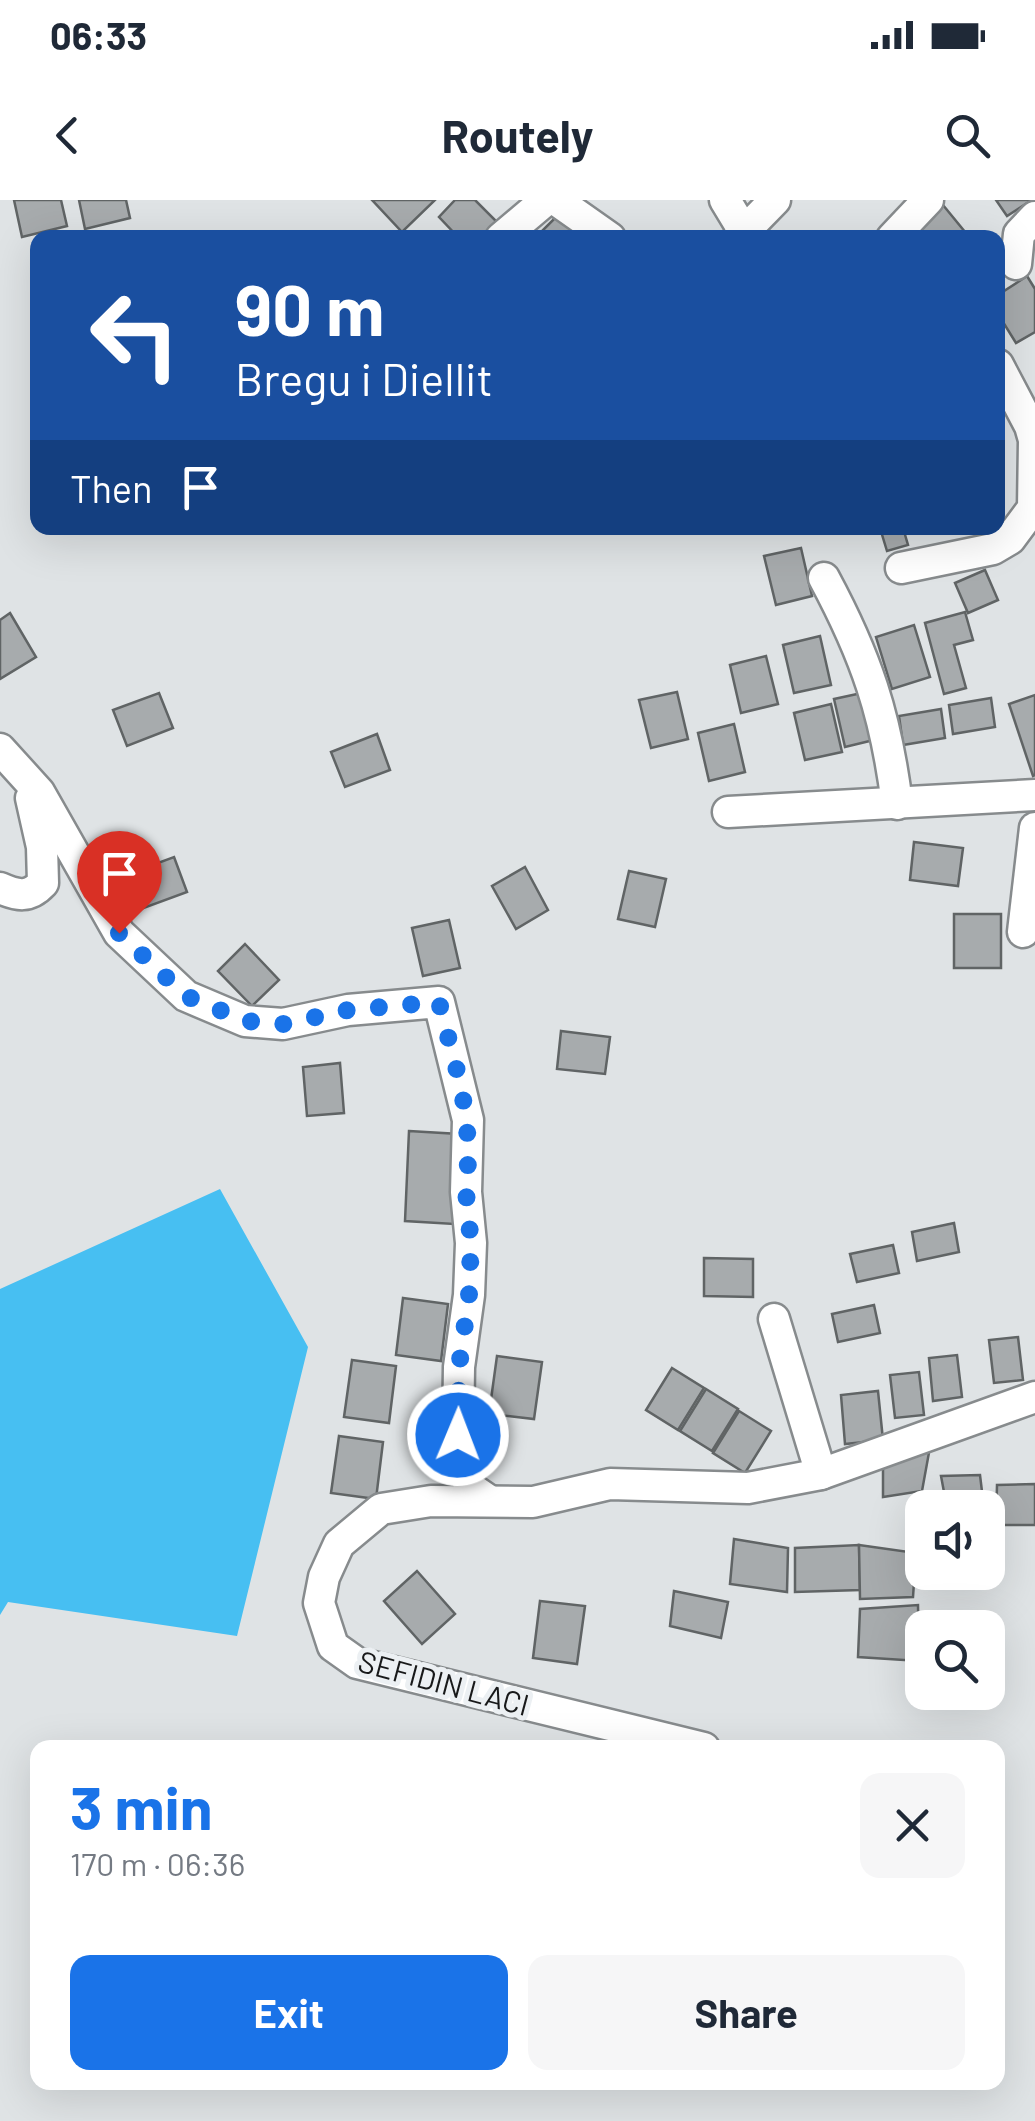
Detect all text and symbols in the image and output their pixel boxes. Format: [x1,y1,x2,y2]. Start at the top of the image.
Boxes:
text: 06:33 [50,12,147,58]
icon: back [40,108,95,163]
text: Routely [442,108,593,162]
icon: search [940,108,995,163]
text: 90 m [235,266,385,350]
icon: left [70,270,200,400]
text: Bregu i Diellit [235,351,493,405]
icon: arrive [173,460,228,515]
text: Then [70,465,153,511]
pin [77,831,162,934]
icon: arrive [92,846,147,901]
position arrow [406,1383,510,1487]
map controls [905,1490,1005,1710]
button: sound [905,1490,1005,1590]
button: search [905,1610,1005,1710]
street label: SEFIDIN LACI [355,1642,533,1722]
text: 3 min [70,1770,213,1842]
button: close [860,1773,965,1878]
text: 170 m · 06:36 [70,1844,245,1882]
button: Exit [70,1955,508,2070]
button: Share [528,1955,965,2070]

